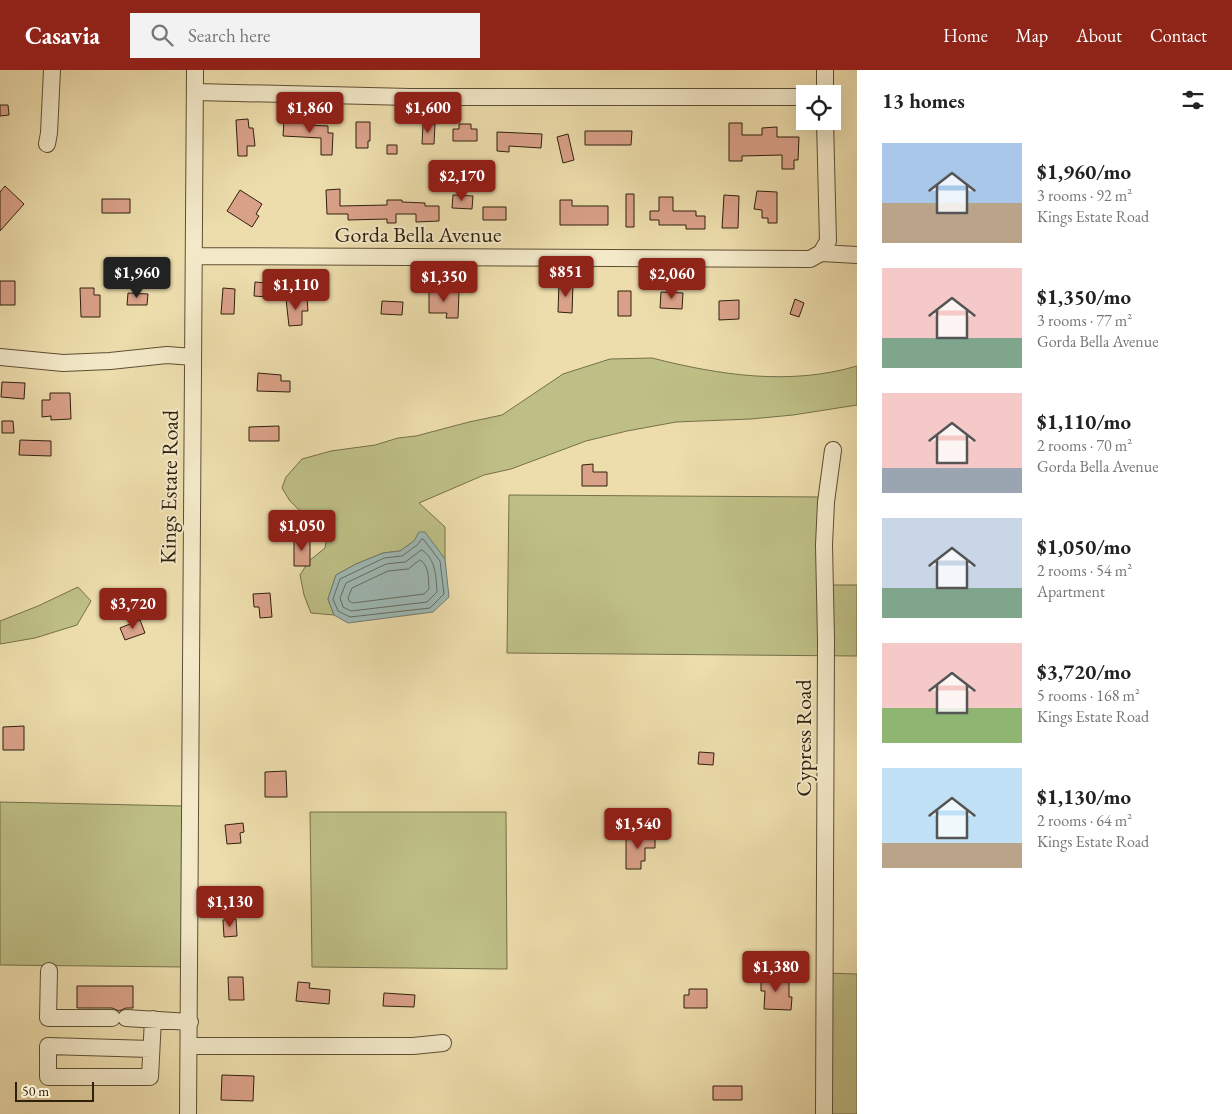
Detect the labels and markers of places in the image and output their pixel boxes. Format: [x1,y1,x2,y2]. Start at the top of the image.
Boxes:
pin: $1,860 [269,92,351,134]
pin: $1,600 [387,92,469,134]
pin: $2,170 [421,160,503,202]
pin: $1,960 [96,256,178,299]
pin: $851 [536,256,596,298]
pin: $2,060 [631,258,713,300]
pin: $1,350 [403,260,485,303]
pin: $1,110 [255,268,337,311]
pin: $1,050 [261,510,343,552]
pin: $3,720 [92,588,174,630]
pin: $1,540 [597,808,679,850]
pin: $1,130 [189,886,271,928]
pin: $1,380 [735,950,817,993]

